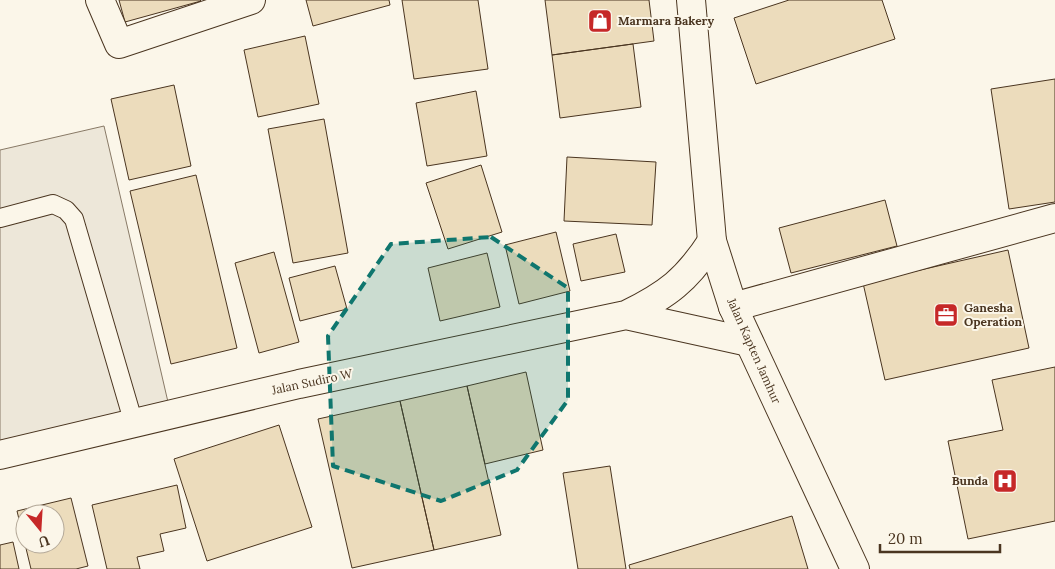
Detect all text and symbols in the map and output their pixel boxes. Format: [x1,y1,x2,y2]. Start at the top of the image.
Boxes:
shop icon: Marmara Bakery [587,8,613,34]
place label: Marmara Bakery [618,13,715,28]
street label: Jalan Kapten Jamhur [724,295,785,407]
place label: Ganesha Operation [964,300,1023,329]
office icon: Ganesha Operation [933,302,959,328]
street label: Jalan Sudiro W [269,365,355,398]
hospital icon: Bunda [992,468,1018,494]
place label: Bunda [952,473,989,488]
north arrow [15,504,65,554]
scale bar [880,522,1000,554]
text: 20 m [888,529,923,548]
text: U [36,531,52,552]

